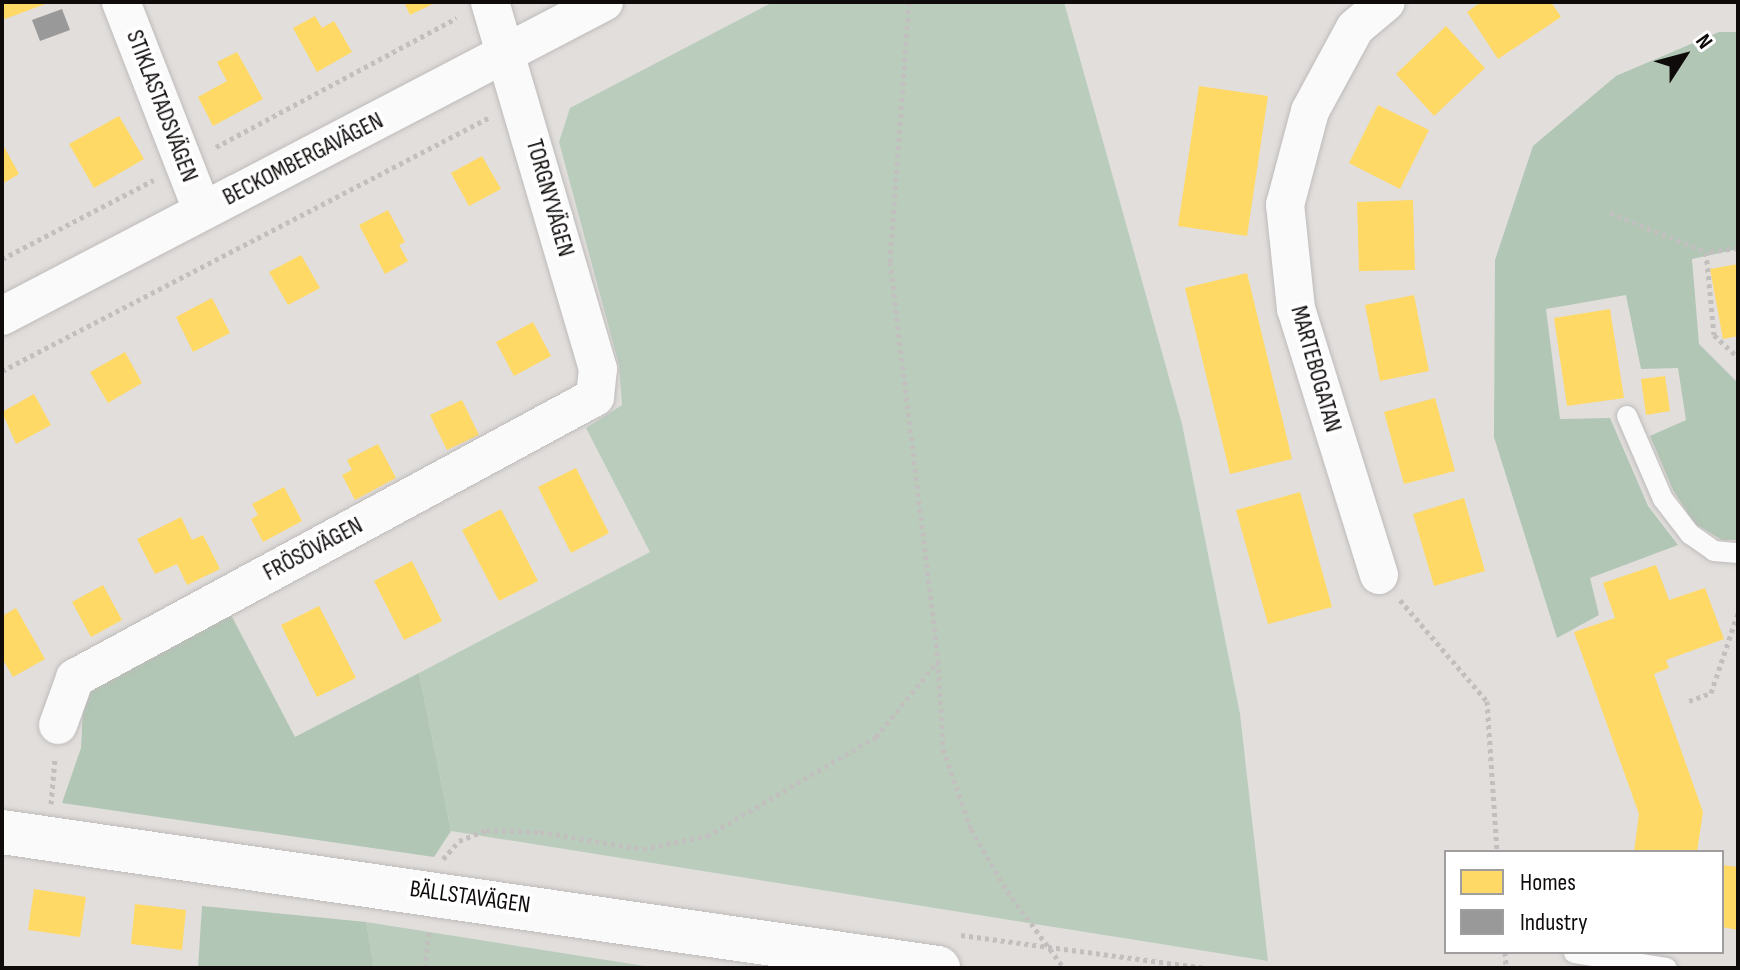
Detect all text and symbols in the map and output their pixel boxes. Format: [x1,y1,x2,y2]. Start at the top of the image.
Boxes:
north arrow [1644,16,1724,96]
street label: STIKLASTADSVÄGEN [120,26,204,186]
text: N [1689,29,1718,54]
street label: BECKOMBERGAVÄGEN [218,106,388,212]
street label: TORGNYVÄGEN [520,136,580,260]
street label: MARTEBOGATAN [1284,303,1348,435]
street label: FRÖSÖVÄGEN [258,511,368,587]
legend [1444,850,1724,954]
text: Homes [1520,868,1576,897]
street label: BÄLLSTAVÄGEN [408,874,532,920]
text: Industry [1520,908,1587,937]

